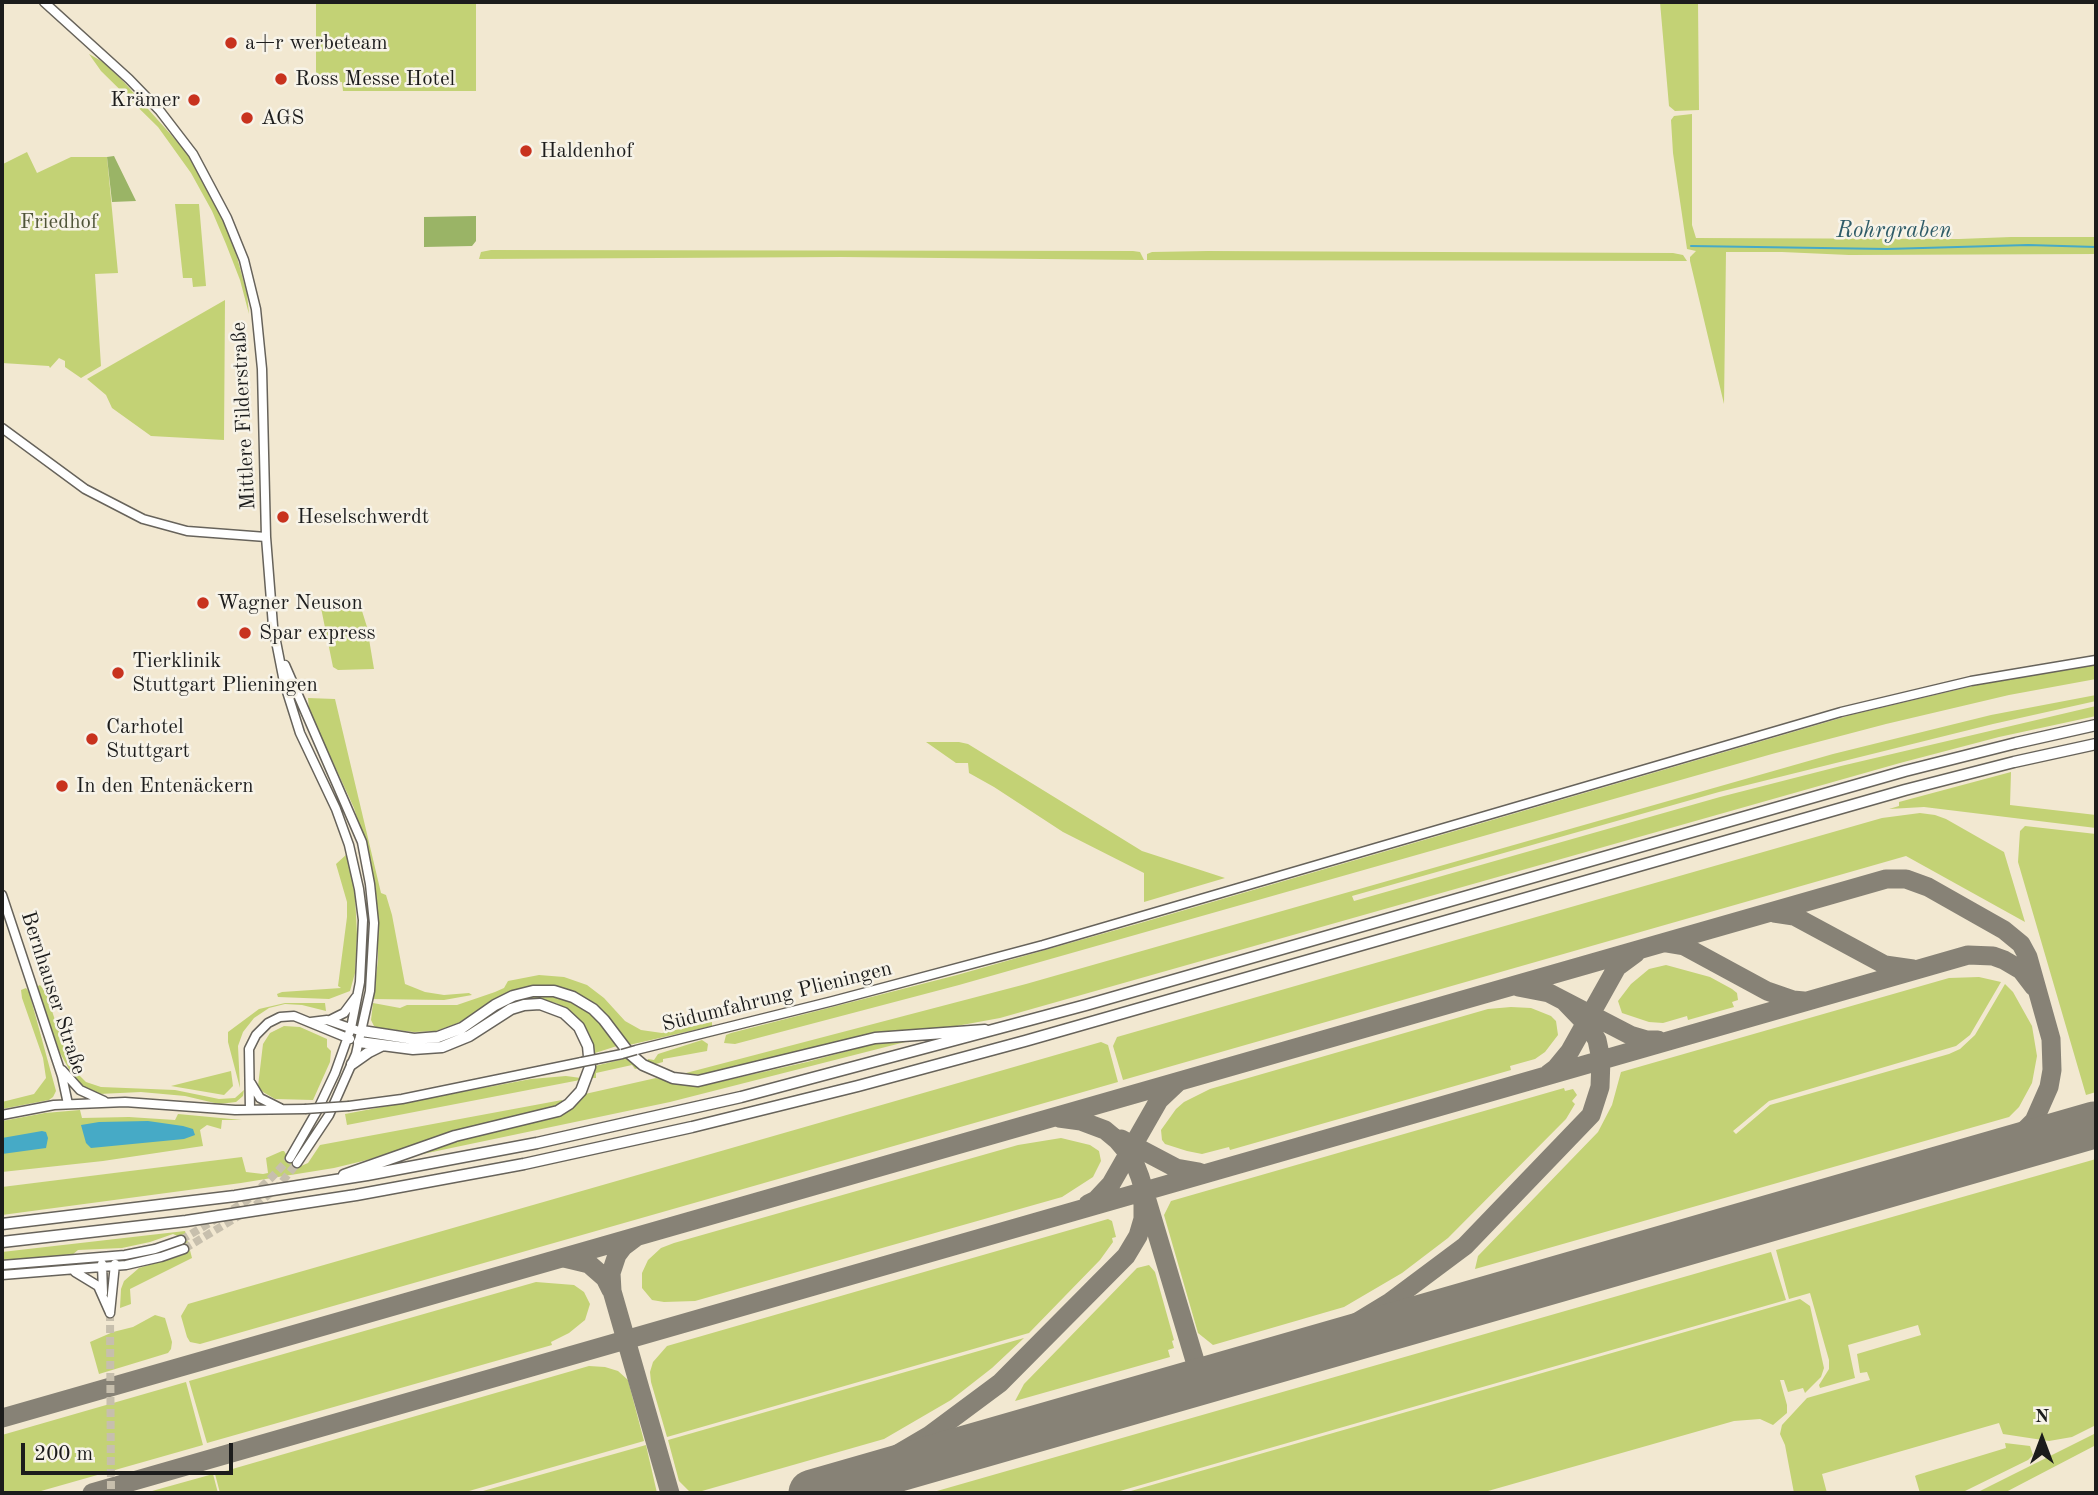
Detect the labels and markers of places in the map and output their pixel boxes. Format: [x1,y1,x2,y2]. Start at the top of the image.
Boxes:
place label: a+r werbeteam [245,30,388,56]
marker: a+r werbeteam [223,35,239,51]
place label: Ross Messe Hotel [295,66,455,92]
marker: Ross Messe Hotel [273,71,289,87]
place label: Krämer [110,87,180,113]
marker: Krämer [186,92,202,108]
place label: AGS [261,105,304,131]
marker: AGS [239,110,255,126]
place label: Haldenhof [540,138,633,164]
marker: Haldenhof [518,143,534,159]
place label: Heselschwerdt [297,504,429,530]
marker: Heselschwerdt [275,509,291,525]
place label: Wagner Neuson [217,590,363,616]
marker: Wagner Neuson [195,595,211,611]
place label: Spar express [259,620,376,646]
marker: Spar express [237,625,253,641]
place label: Tierklinik Stuttgart Plieningen [132,648,318,698]
marker: Tierklinik Stuttgart Plieningen [110,665,126,681]
place label: Carhotel Stuttgart [106,714,190,764]
marker: Carhotel Stuttgart [84,731,100,747]
place label: In den Entenäckern [76,773,254,799]
marker: In den Entenäckern [54,778,70,794]

